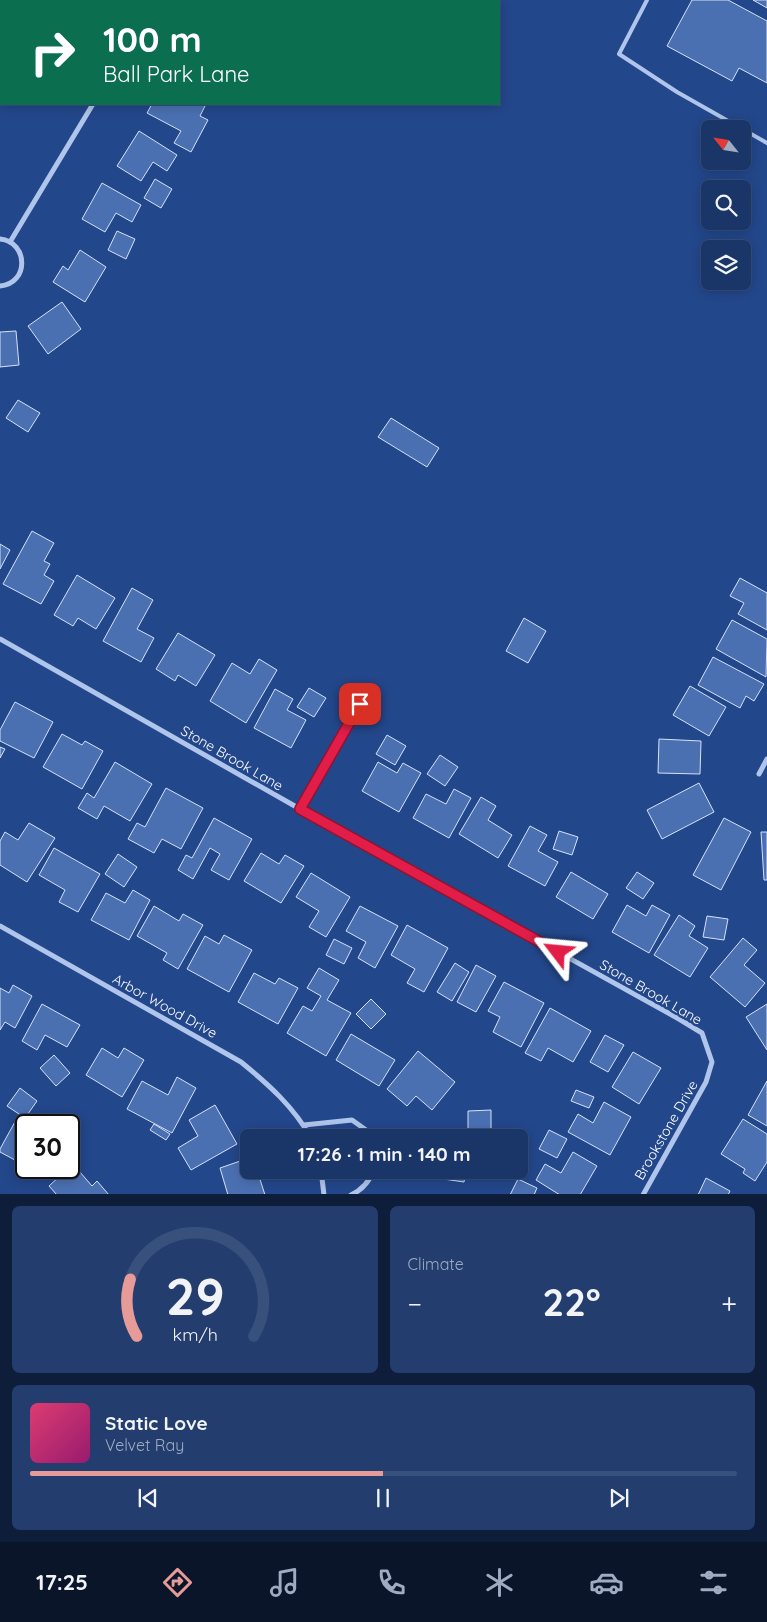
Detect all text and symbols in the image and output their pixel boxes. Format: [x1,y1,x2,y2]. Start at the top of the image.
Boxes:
text: 100 m [103,17,202,61]
icon: right [20,20,85,85]
text: Ball Park Lane [103,60,250,88]
north arrow [701,120,751,170]
map controls [701,120,751,290]
button: search [701,180,751,230]
button: layers [701,240,751,290]
pin [339,683,381,725]
icon: arrive [346,690,374,718]
street label: Stone Brook Lane [178,721,286,795]
position arrow [531,925,583,977]
street label: Stone Brook Lane [597,955,705,1029]
street label: Arbor Wood Drive [110,970,221,1042]
street label: Brookstone Drive [630,1077,702,1183]
speed limit sign: 30 [15,1114,80,1179]
text: 17:26 · 1 min · 140 m [297,1142,471,1166]
text: Climate [408,1254,464,1274]
text: 29 [165,1263,224,1328]
text: 22° [543,1278,601,1326]
text: − [408,1286,422,1321]
text: + [721,1286,737,1321]
text: km/h [172,1323,217,1345]
text: Static Love [105,1411,208,1435]
text: Velvet Ray [105,1435,184,1455]
icon: previous [134,1484,162,1512]
icon: pause [369,1484,397,1512]
icon: next [605,1484,633,1512]
icon: directions [160,1565,195,1600]
icon: music [267,1565,302,1600]
icon: phone [374,1565,409,1600]
icon: climate [482,1565,517,1600]
icon: car [589,1565,624,1600]
icon: filters [696,1565,731,1600]
text: 17:25 [36,1568,88,1596]

